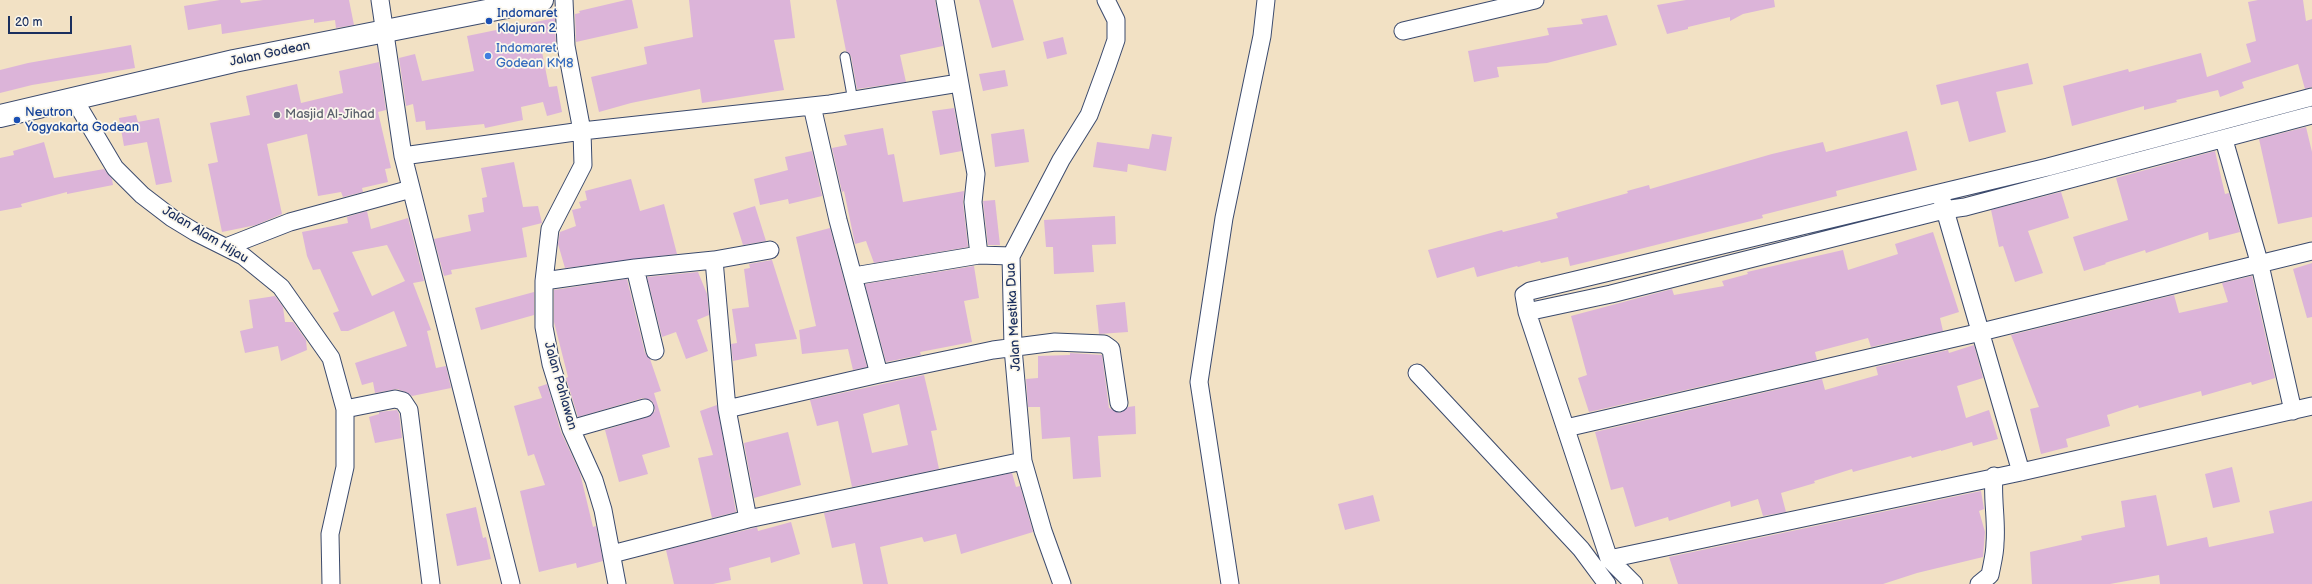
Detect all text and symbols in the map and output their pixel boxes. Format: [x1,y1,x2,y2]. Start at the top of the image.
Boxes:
place label: Indomaret Klajuran 2 [497,6,557,37]
scale bar [10,8,74,34]
text: 20 m [15,15,42,30]
marker: Indomaret Klajuran 2 [484,16,494,26]
street label: Jalan Godean [228,38,312,70]
place label: Indomaret Godean KM8 [496,41,574,72]
marker: Indomaret Godean KM8 [483,51,493,61]
place label: Neutron Yogyakarta Godean [25,105,139,136]
place label: Masjid Al-Jihad [285,107,375,123]
marker: Masjid Al-Jihad [272,110,282,120]
marker: Neutron Yogyakarta Godean [12,115,22,125]
street label: Jalan Alam Hijau [159,203,251,267]
street label: Jalan Mestika Dua [1003,262,1025,372]
street label: Jalan Pahlawan [540,340,580,432]

